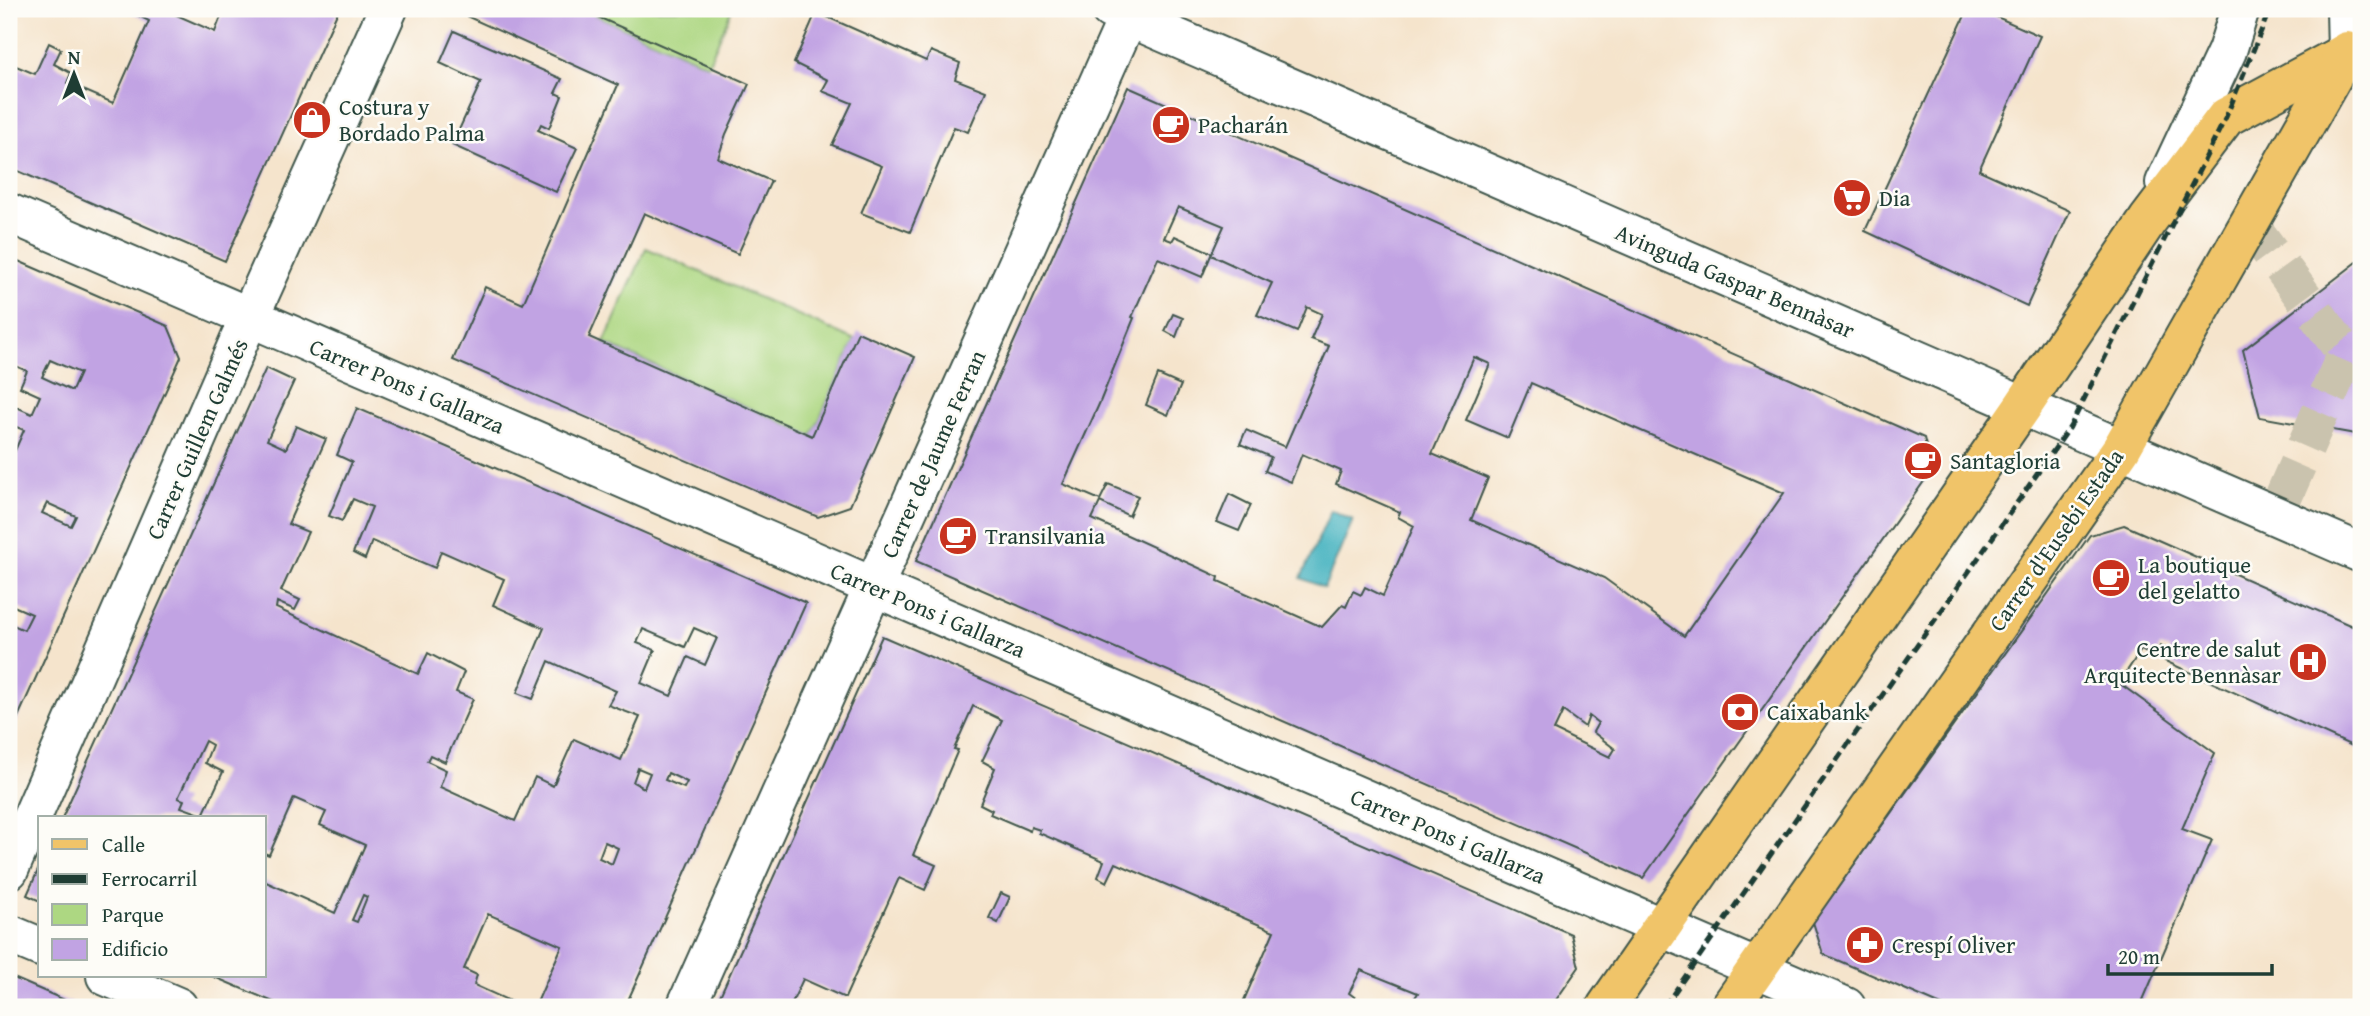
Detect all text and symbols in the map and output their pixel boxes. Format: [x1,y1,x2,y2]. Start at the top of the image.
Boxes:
north arrow [38,38,108,108]
text: N [68,43,81,71]
place label: Costura y Bordado Palma [339,90,485,149]
shop icon: Costura y Bordado Palma [291,99,333,141]
cafe icon: Pacharán [1150,104,1192,146]
place label: Pacharán [1198,108,1288,141]
supermarket icon: Dia [1831,177,1873,219]
place label: Dia [1879,181,1910,214]
street label: Avinguda Gaspar Bennàsar [1610,215,1860,346]
street label: Carrer Pons i Gallarza [305,330,510,442]
street label: Carrer Guillem Galmés [137,333,256,545]
street label: Carrer de Jaume Ferran [872,345,993,563]
cafe icon: Santagloria [1902,440,1944,482]
street label: Carrer d'Eusebi Estada [1980,442,2131,638]
place label: Santagloria [1950,444,2061,477]
cafe icon: Transilvania [937,515,979,557]
place label: Transilvania [985,519,1105,552]
place label: La boutique del gelatto [2138,548,2251,607]
street label: Carrer Pons i Gallarza [826,554,1031,666]
cafe icon: La boutique del gelatto [2090,557,2132,599]
place label: Centre de salut Arquitecte Bennàsar [2084,632,2282,691]
hospital icon: Centre de salut Arquitecte Bennàsar [2287,641,2329,683]
bank icon: Caixabank [1719,691,1761,733]
place label: Caixabank [1767,695,1867,728]
street label: Carrer Pons i Gallarza [1346,780,1551,892]
legend [38,816,266,978]
text: Calle [102,829,145,860]
text: Ferrocarril [102,863,197,894]
text: Parque [102,899,164,930]
pharmacy icon: Crespí Oliver [1844,924,1886,966]
place label: Crespí Oliver [1892,928,2016,961]
scale bar [2108,932,2272,976]
text: Edificio [102,933,168,964]
text: 20 m [2118,941,2160,972]

